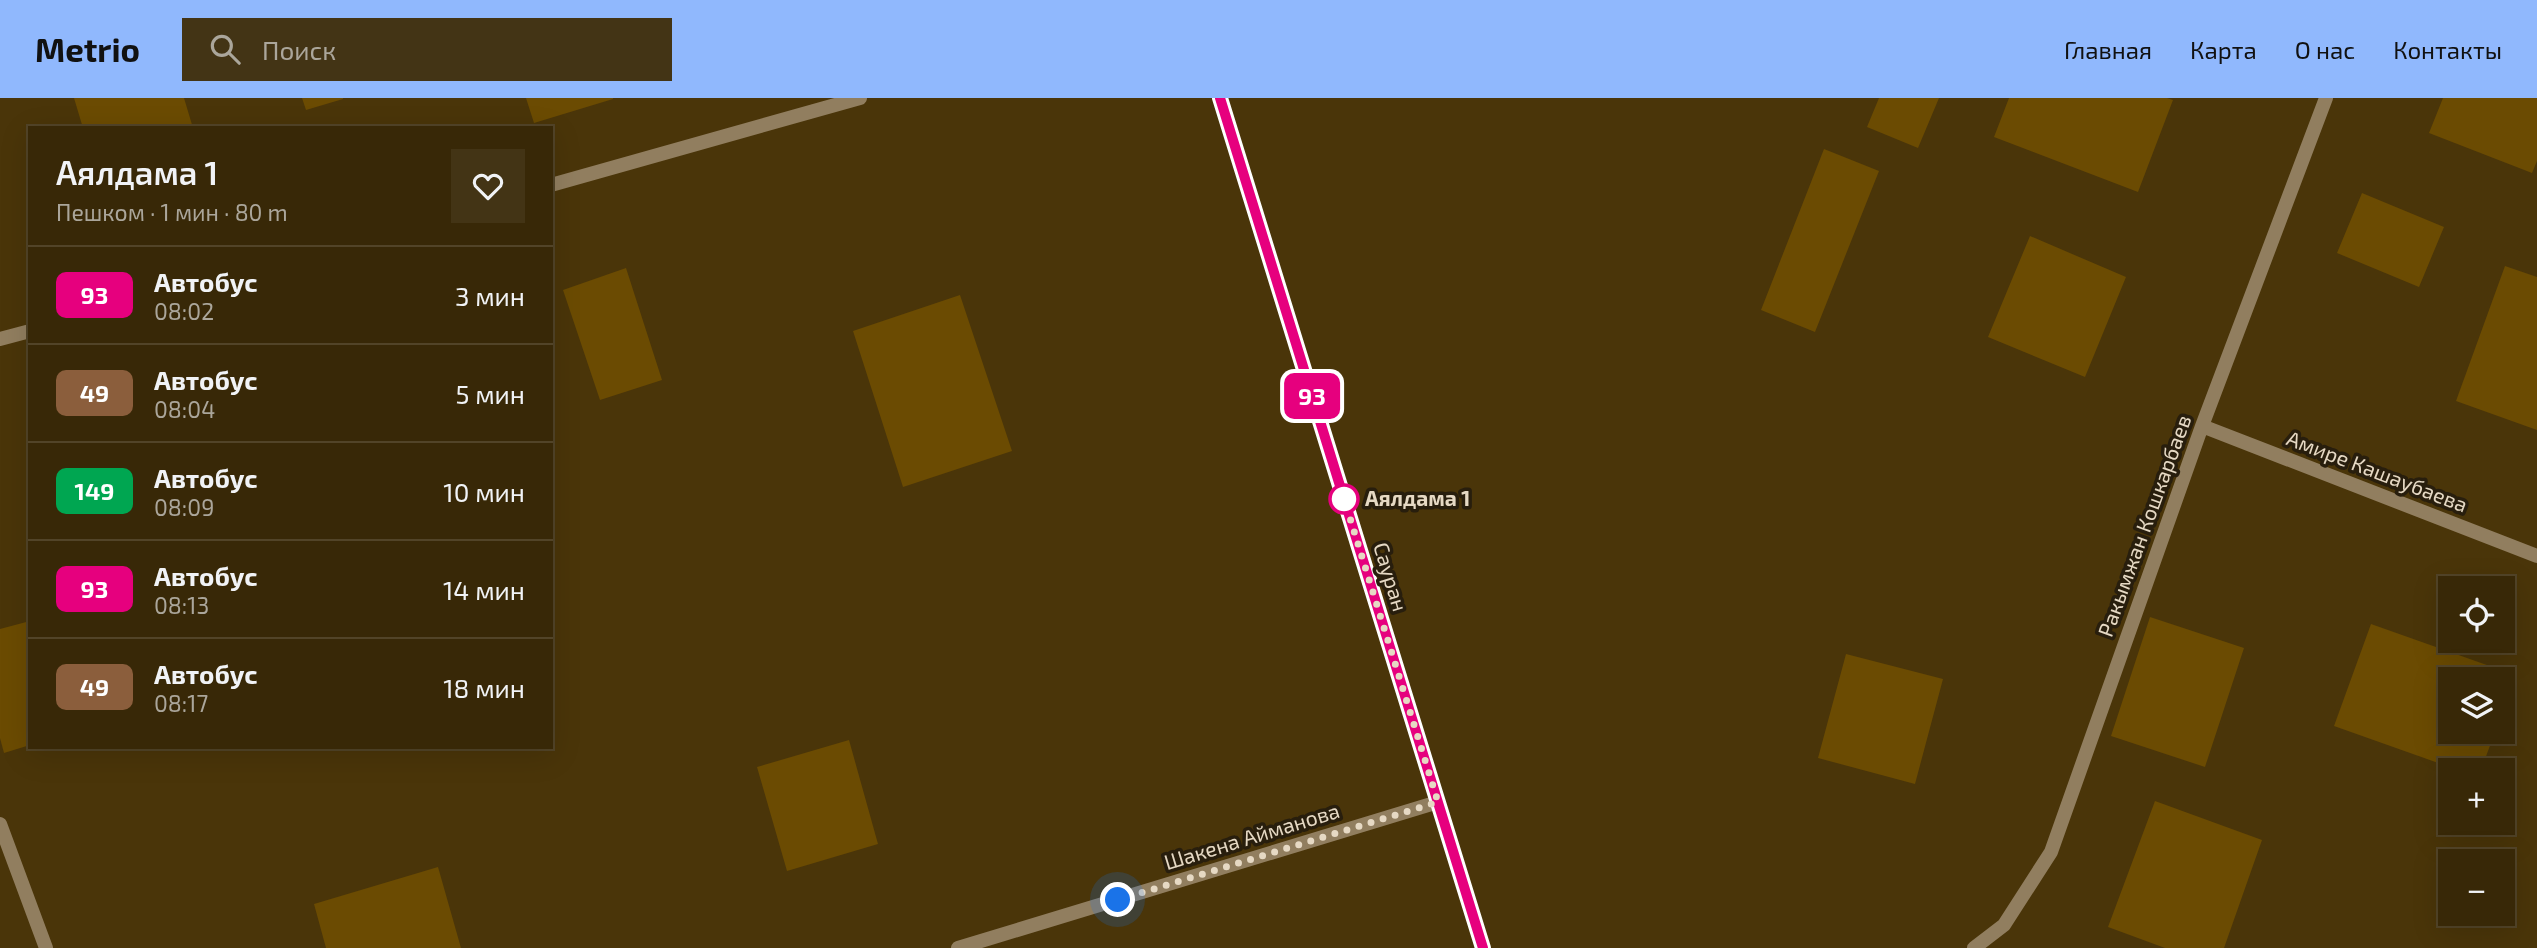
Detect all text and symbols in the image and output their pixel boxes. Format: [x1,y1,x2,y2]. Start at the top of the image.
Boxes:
search box [182,18,672,81]
text: Metrio [35,29,140,69]
icon: search [206,30,244,68]
text: Поиск [262,34,336,65]
text: Главная [2064,35,2152,64]
text: Карта [2190,35,2257,64]
text: О нас [2295,35,2355,64]
text: Контакты [2393,35,2502,64]
button: heart [451,149,525,223]
text: Аялдама 1 [56,152,218,192]
text: Пешком · 1 мин · 80 m [56,198,288,226]
text: Автобус [154,266,257,297]
text: 93 [81,280,108,309]
text: 3 мин [455,280,525,311]
text: 08:02 [154,297,214,325]
text: Автобус [154,364,257,395]
line badge: 93 [1280,373,1344,419]
text: 49 [80,378,109,407]
text: 5 мин [455,378,525,409]
text: 93 [1298,381,1326,410]
text: 08:04 [154,395,215,423]
street label: Ракымжан Кошкарбаев [2092,411,2195,640]
street label: Амире Кашаубаева [2283,425,2471,518]
text: Автобус [154,462,257,493]
text: 149 [75,476,114,505]
text: 10 мин [443,476,525,507]
marker: Аялдама 1 [1329,484,1359,514]
place label: Аялдама 1 [1365,485,1470,510]
text: 08:09 [154,493,214,521]
street label: Сауран [1368,539,1414,614]
text: Автобус [154,560,257,591]
text: 93 [81,574,108,603]
text: 14 мин [443,574,525,605]
map controls [2438,576,2515,926]
button: locate [2438,576,2515,653]
text: 08:13 [154,591,209,619]
text: Автобус [154,658,257,689]
button: layers [2438,667,2515,744]
text: 49 [80,672,109,701]
text: 18 мин [443,672,525,703]
text: 08:17 [154,689,208,717]
button: + [2438,758,2515,835]
street label: Шакена Айманова [1161,797,1342,874]
button: − [2438,849,2515,926]
your location [1100,882,1135,917]

